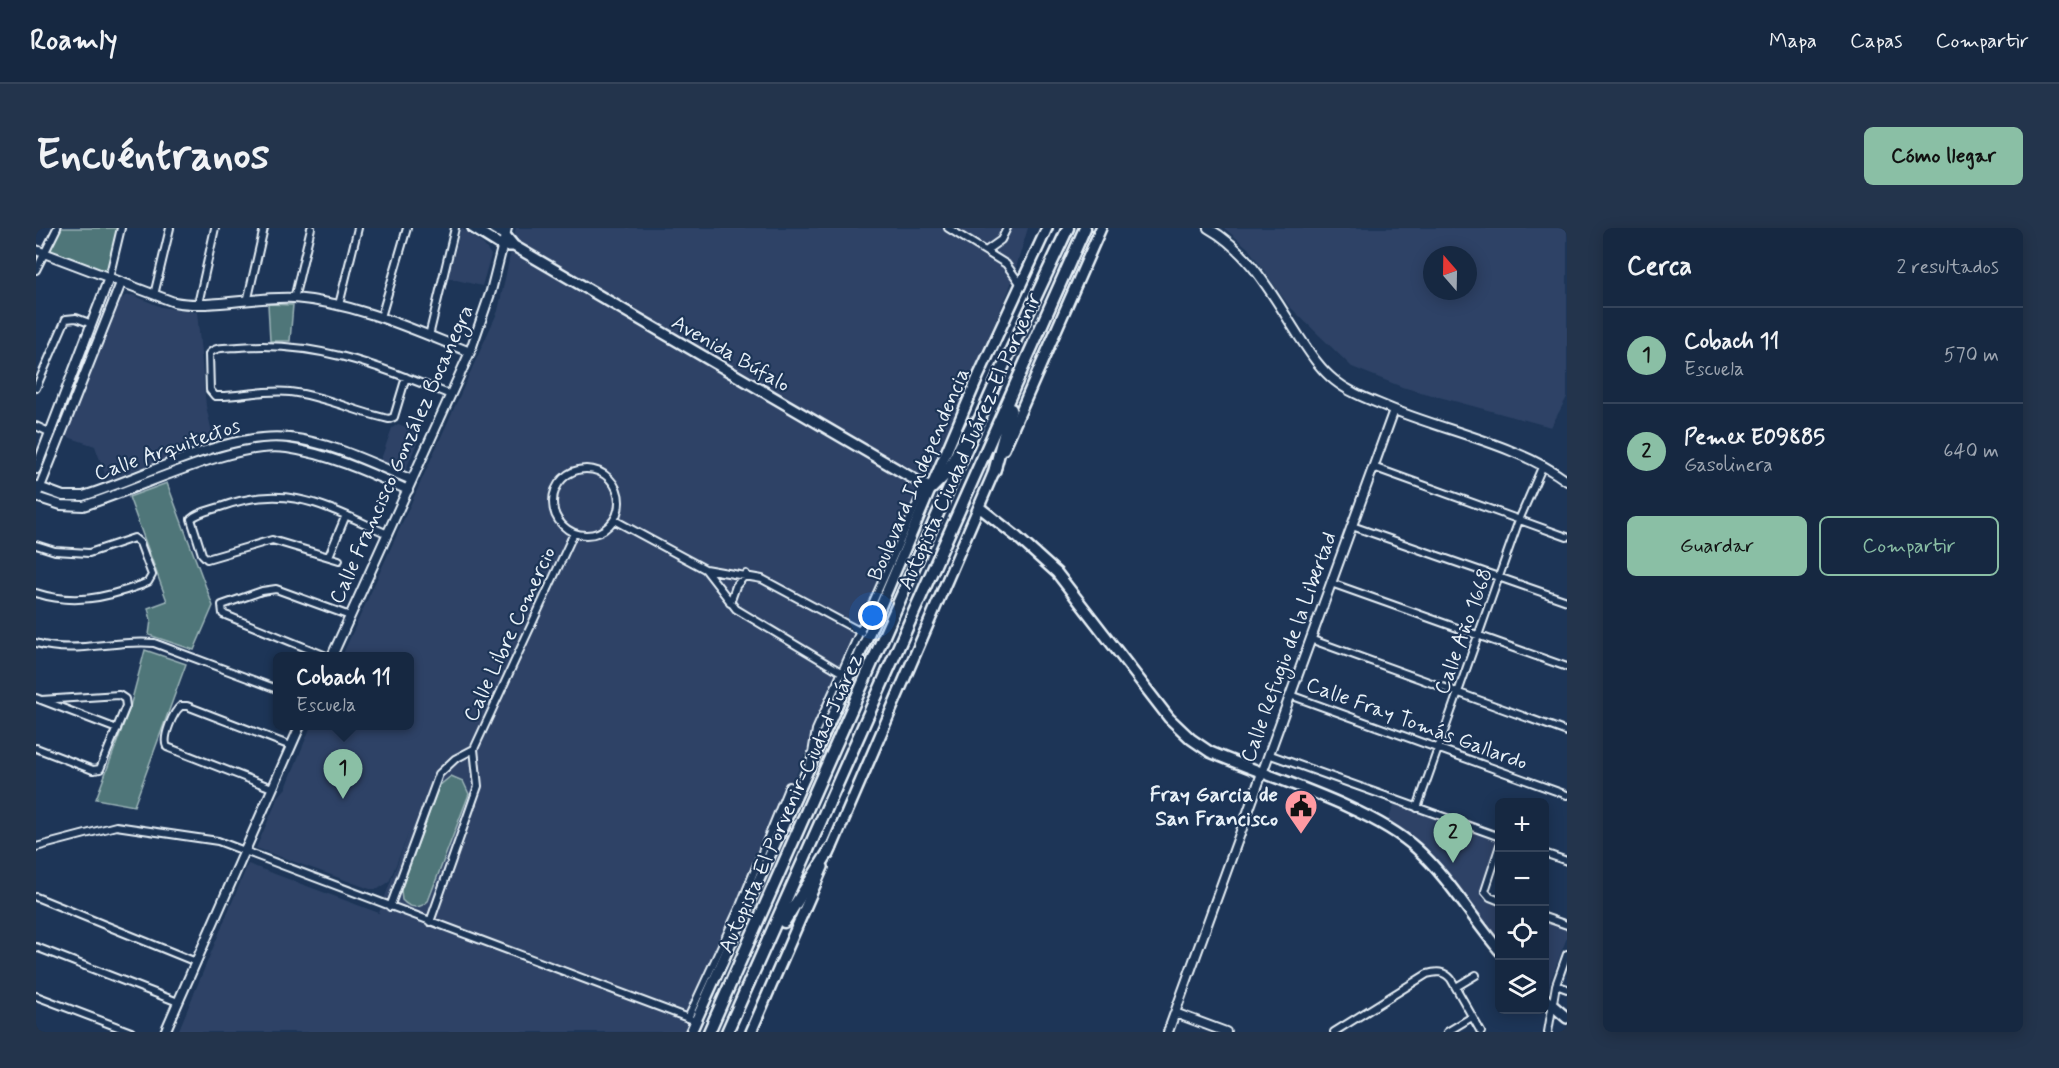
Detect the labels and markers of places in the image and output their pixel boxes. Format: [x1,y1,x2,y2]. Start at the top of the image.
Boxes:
pin: 1 [324,750,362,799]
place label: Fray Garcia de San Francisco [1150,781,1278,833]
public building icon: Fray Garcia de San Francisco [1283,788,1319,835]
pin: 2 [1434,814,1472,863]

